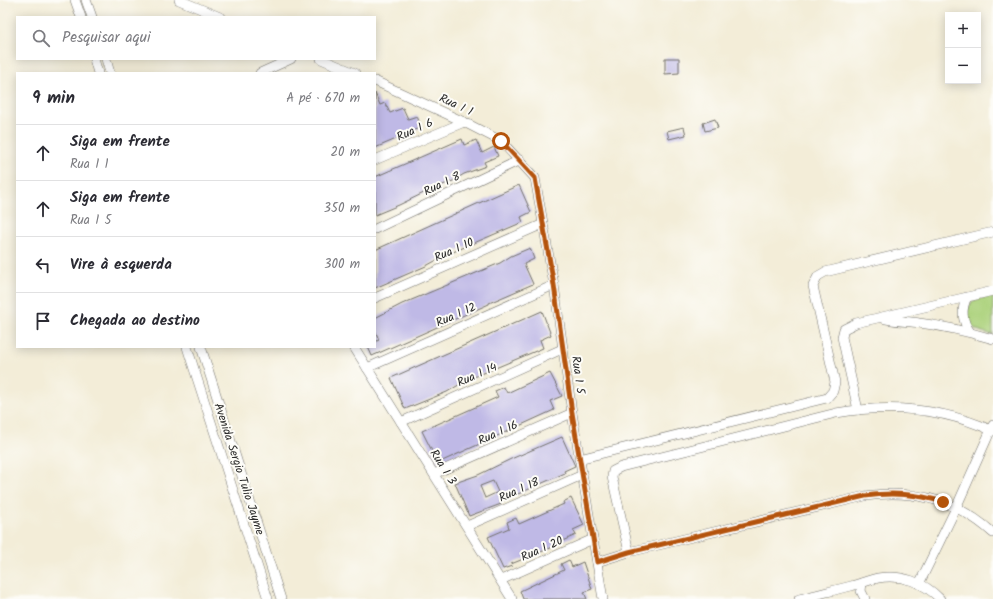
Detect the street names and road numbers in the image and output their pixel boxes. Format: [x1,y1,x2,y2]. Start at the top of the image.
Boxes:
street label: Rua I 1 [436,89,476,121]
street label: Rua I 6 [394,114,436,146]
street label: Rua I 8 [420,167,464,201]
street label: Rua I 10 [431,233,477,267]
street label: Rua I 12 [433,298,479,332]
street label: Rua I 5 [566,355,590,397]
street label: Rua I 14 [454,358,500,392]
street label: Avenida Sergio Tulio Jayme [209,400,270,538]
street label: Rua I 16 [475,416,521,450]
street label: Rua I 3 [425,446,461,489]
street label: Rua I 18 [496,472,543,507]
street label: Rua I 20 [518,531,566,567]

